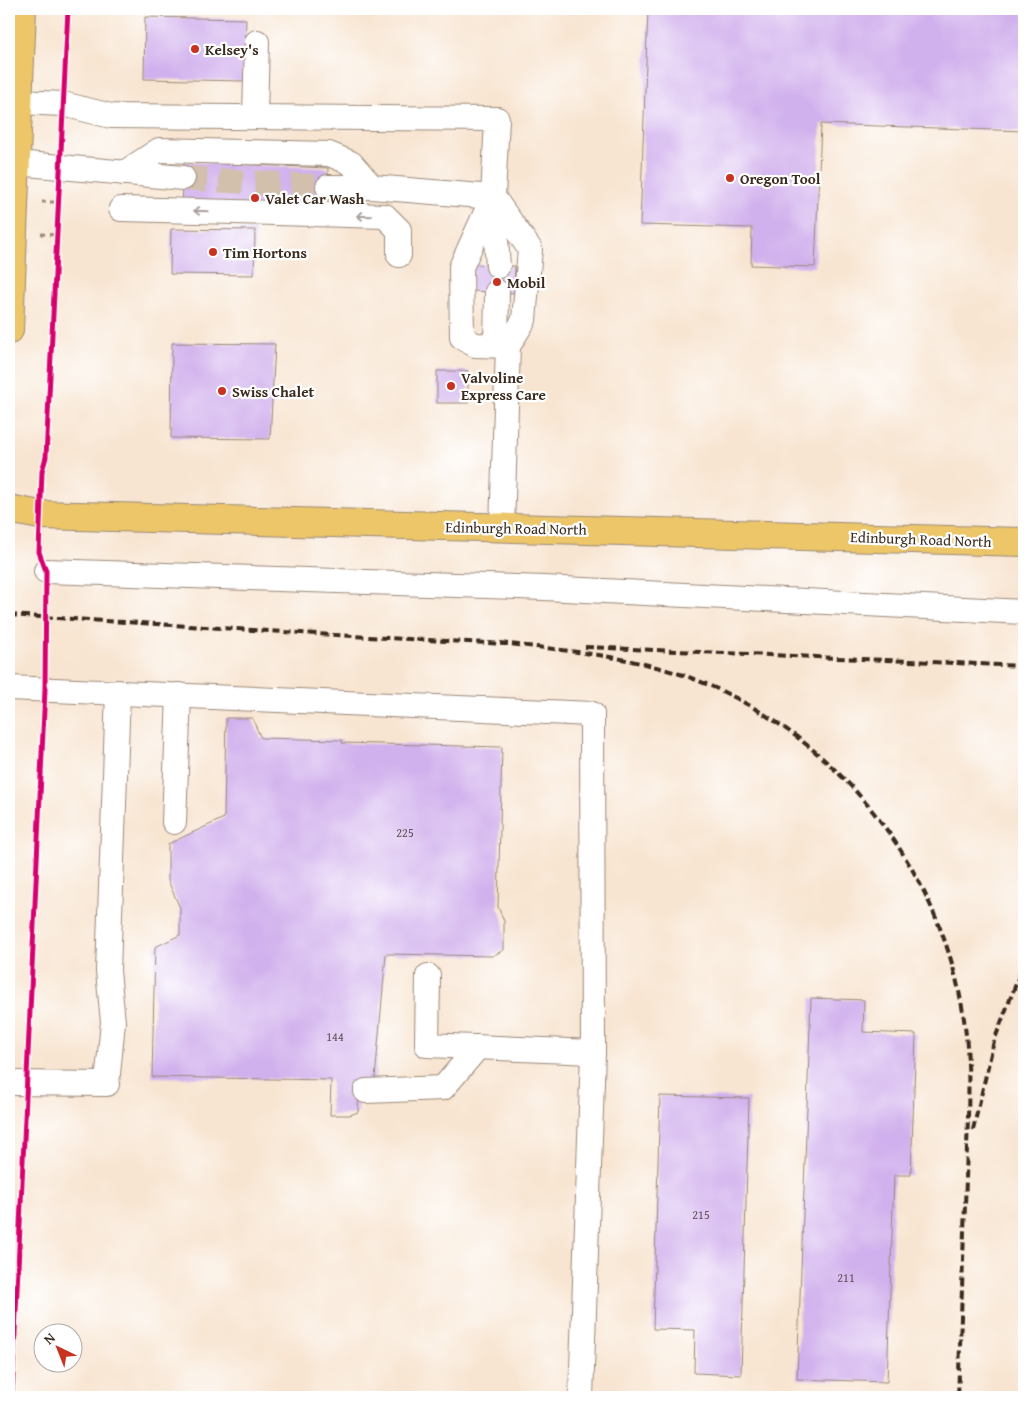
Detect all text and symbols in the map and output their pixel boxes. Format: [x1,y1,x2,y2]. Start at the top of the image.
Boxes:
place label: Kelsey's [205,39,259,60]
marker: Kelsey's [189,43,201,55]
place label: Oregon Tool [740,168,821,189]
marker: Oregon Tool [724,172,736,184]
place label: Valet Car Wash [265,188,365,209]
marker: Valet Car Wash [249,192,261,204]
one-way arrow [194,206,210,216]
one-way arrow [356,211,372,221]
place label: Tim Hortons [223,242,307,263]
marker: Tim Hortons [207,246,219,258]
place label: Mobil [507,272,546,293]
marker: Mobil [491,276,503,288]
place label: Valvoline Express Care [461,367,546,405]
marker: Valvoline Express Care [445,380,457,392]
place label: Swiss Chalet [232,381,315,402]
marker: Swiss Chalet [216,385,228,397]
street label: Edinburgh Road North [445,516,588,540]
street label: Edinburgh Road North [850,526,993,552]
house number: 225 [396,824,414,841]
house number: 144 [326,1028,344,1045]
house number: 215 [692,1206,710,1223]
house number: 211 [837,1269,855,1286]
north arrow [32,1324,82,1374]
text: N [39,1328,60,1349]

